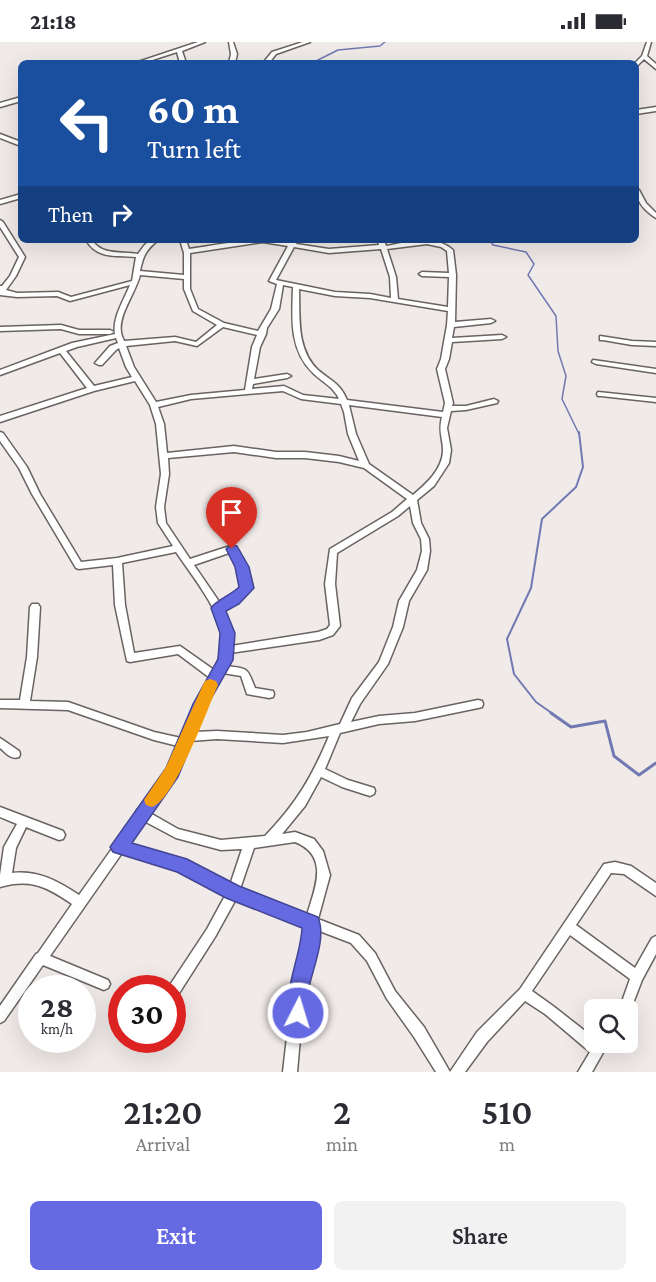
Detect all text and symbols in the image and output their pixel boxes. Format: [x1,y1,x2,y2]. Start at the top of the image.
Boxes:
text: 21:18 [30,9,77,34]
icon: left [48,84,126,162]
text: 60 m [147,85,239,132]
text: Turn left [147,134,241,164]
icon: right [105,198,138,231]
text: Then [48,202,93,227]
pin [206,487,257,549]
icon: arrive [215,496,248,529]
speed limit sign: 30 [108,975,186,1053]
position arrow [266,981,330,1045]
text: 28 [41,990,73,1023]
map controls [584,999,638,1053]
button: search [584,999,638,1053]
text: km/h [41,1021,73,1037]
text: 21:20 [123,1092,203,1132]
text: 2 [333,1092,351,1132]
text: 510 [481,1092,533,1132]
text: Arrival [136,1133,190,1155]
text: min [326,1133,358,1155]
text: m [499,1133,515,1155]
button: Exit [30,1201,322,1270]
button: Share [334,1201,626,1270]

